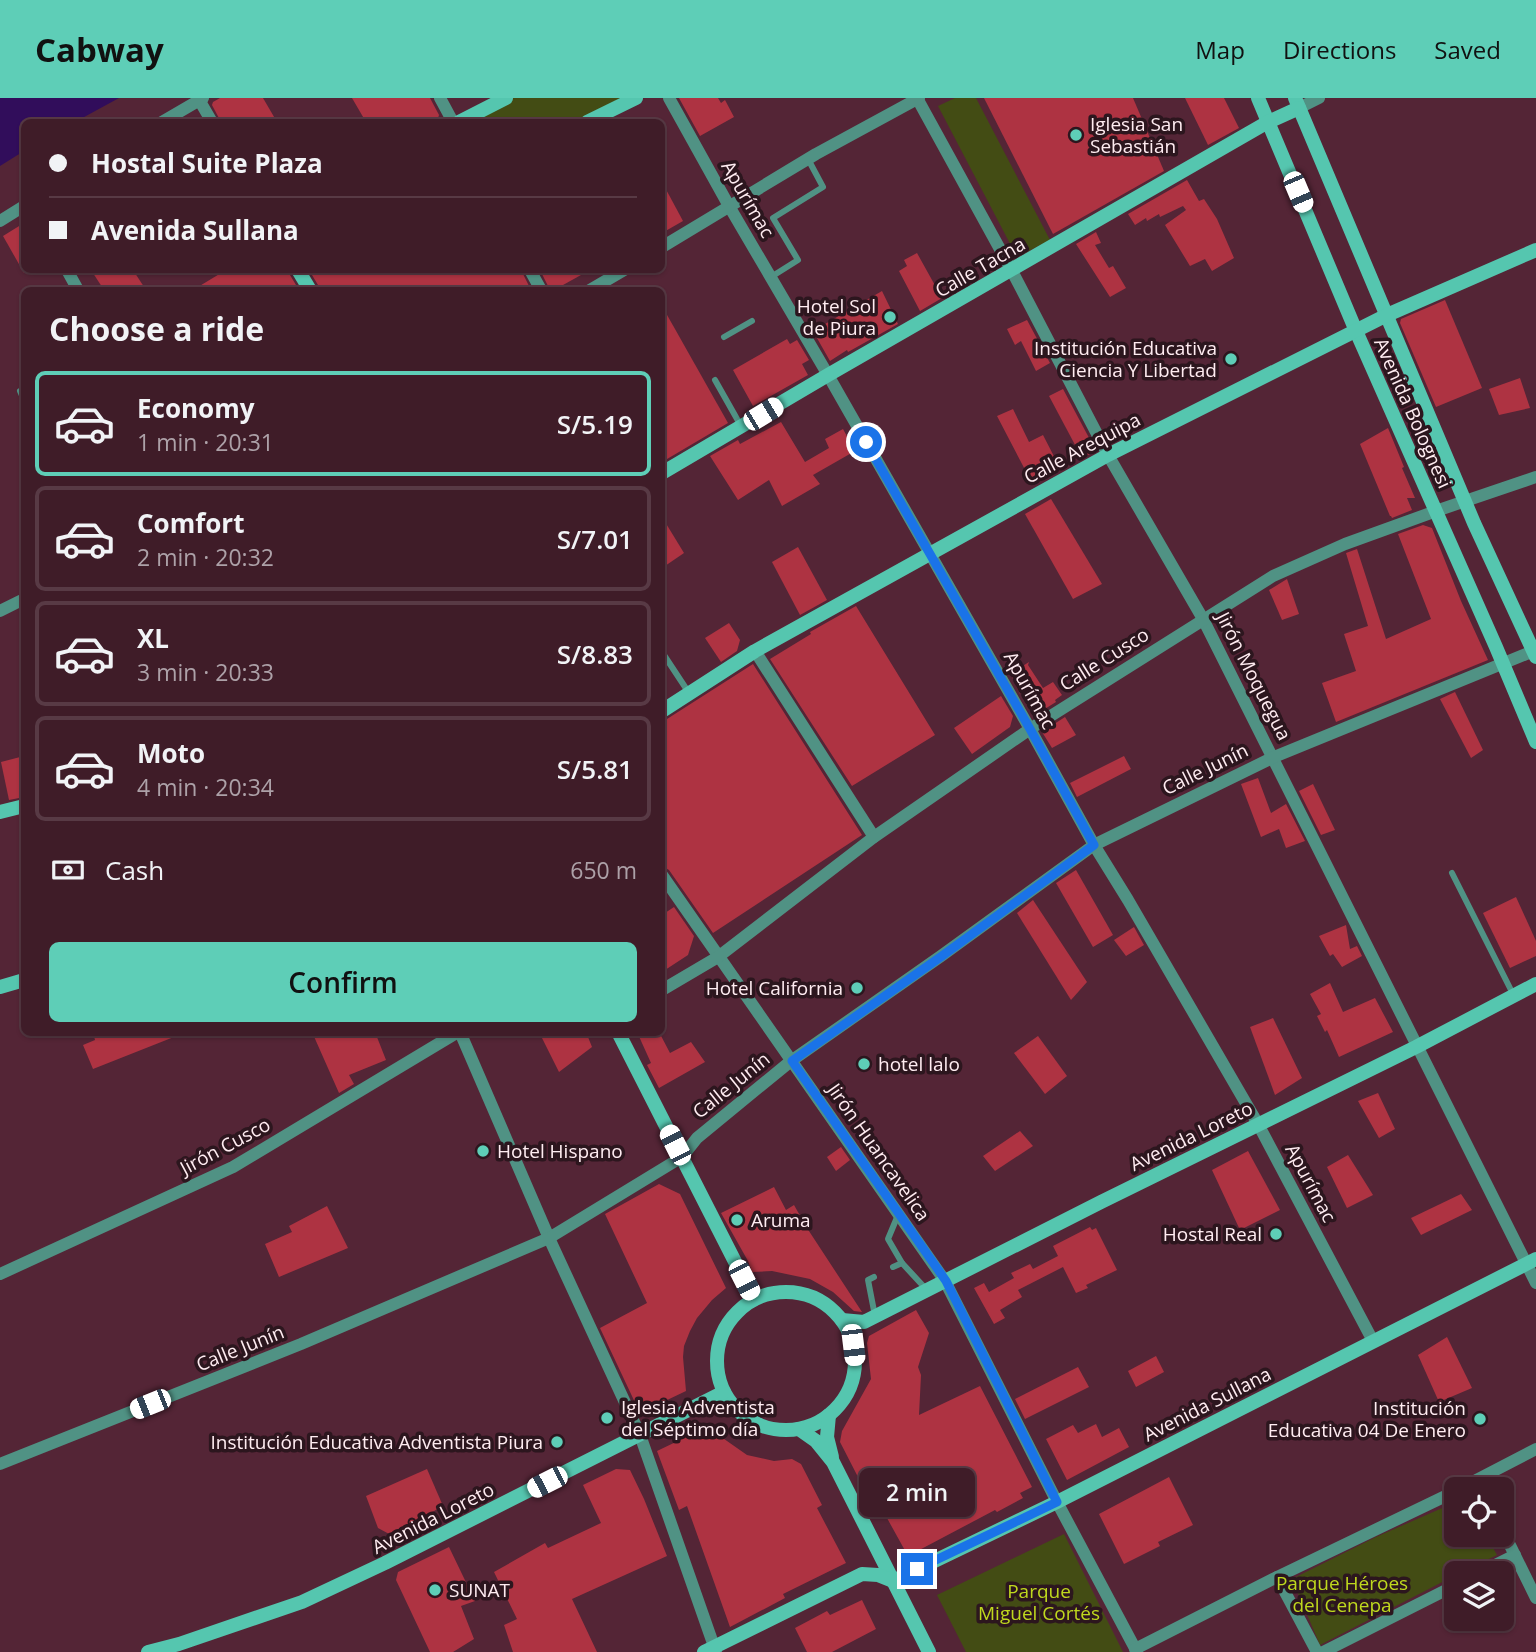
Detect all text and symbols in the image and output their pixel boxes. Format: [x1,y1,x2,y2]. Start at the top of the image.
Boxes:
text: Cabway [35,27,164,72]
text: Map [1195,33,1245,66]
text: Directions [1283,33,1396,66]
text: Saved [1434,33,1501,66]
place label: Iglesia San Sebastián [1090,111,1183,159]
marker: Iglesia San Sebastián [1068,127,1084,143]
text: Hostal Suite Plaza [91,145,323,181]
street label: Apurímac [715,156,781,242]
car [1281,169,1316,215]
text: Avenida Sullana [91,212,299,248]
street label: Calle Tacna [930,231,1030,303]
place label: Hotel Sol de Piura [797,293,876,341]
text: Choose a ride [49,307,264,350]
marker: Hotel Sol de Piura [882,309,898,325]
street label: Avenida Bolognesi [1368,334,1458,492]
place label: Institución Educativa Ciencia Y Libertad [1034,335,1217,383]
marker: Institución Educativa Ciencia Y Libertad [1223,351,1239,367]
text: Economy [137,390,255,426]
icon: car [53,392,116,455]
car [740,394,787,434]
text: S/5.19 [557,406,633,442]
street label: Calle Arequipa [1019,406,1145,490]
text: 1 min · 20:31 [137,426,274,458]
route start [850,426,882,458]
text: Comfort [137,505,244,541]
icon: car [53,507,116,570]
text: S/7.01 [557,521,633,557]
text: 2 min · 20:32 [137,541,274,573]
street label: Jirón Moquegua [1210,606,1298,745]
text: XL [137,620,169,656]
street label: Calle Cusco [1054,621,1154,697]
icon: car [53,622,116,685]
text: S/8.83 [557,636,633,672]
street label: Apurímac [998,646,1062,734]
text: 3 min · 20:33 [137,656,274,688]
text: Moto [137,735,205,771]
icon: car [53,737,116,800]
street label: Calle Junín [1158,737,1252,801]
text: S/5.81 [557,751,633,787]
text: 4 min · 20:34 [137,771,274,803]
icon: cash [49,851,87,889]
text: Cash [105,852,164,888]
text: 650 m [570,854,637,886]
button: Confirm [49,942,637,1022]
place label: Hotel California [706,975,843,1001]
marker: Hotel California [849,980,865,996]
street label: Calle Junín [687,1046,775,1124]
place label: hotel lalo [878,1051,960,1077]
marker: hotel lalo [856,1056,872,1072]
street label: Jirón Huancavelica [821,1076,936,1226]
street label: Avenida Loreto [1125,1095,1257,1177]
street label: Jirón Cusco [173,1111,275,1182]
car [657,1122,694,1168]
place label: Hotel Hispano [497,1138,623,1164]
street label: Apurímac [1280,1139,1342,1227]
marker: Hotel Hispano [475,1143,491,1159]
place label: Aruma [751,1207,811,1233]
marker: Aruma [729,1212,745,1228]
place label: Hostal Real [1163,1221,1262,1247]
marker: Hostal Real [1268,1226,1284,1242]
car [726,1257,763,1303]
street label: Calle Junín [192,1319,288,1377]
car [841,1323,866,1367]
street label: Avenida Sullana [1139,1361,1275,1447]
car [127,1386,174,1422]
place label: Iglesia Adventista del Séptimo día [621,1394,775,1442]
place label: Institución Educativa 04 De Enero [1268,1395,1466,1443]
marker: Iglesia Adventista del Séptimo día [599,1410,615,1426]
marker: Institución Educativa 04 De Enero [1472,1411,1488,1427]
place label: Institución Educativa Adventista Piura [210,1429,543,1455]
marker: Institución Educativa Adventista Piura [549,1434,565,1450]
car [524,1463,571,1501]
callout: 2 min [859,1468,975,1516]
street label: Avenida Loreto [368,1476,498,1560]
text: 2 min [886,1476,948,1508]
map controls [1444,1477,1514,1631]
button: locate [1444,1477,1514,1547]
route end [901,1553,933,1585]
button: layers [1444,1561,1514,1631]
park label: Parque Héroes del Cenepa [1276,1570,1408,1618]
place label: SUNAT [449,1577,511,1603]
park label: Parque Miguel Cortés [978,1578,1100,1626]
marker: SUNAT [427,1582,443,1598]

